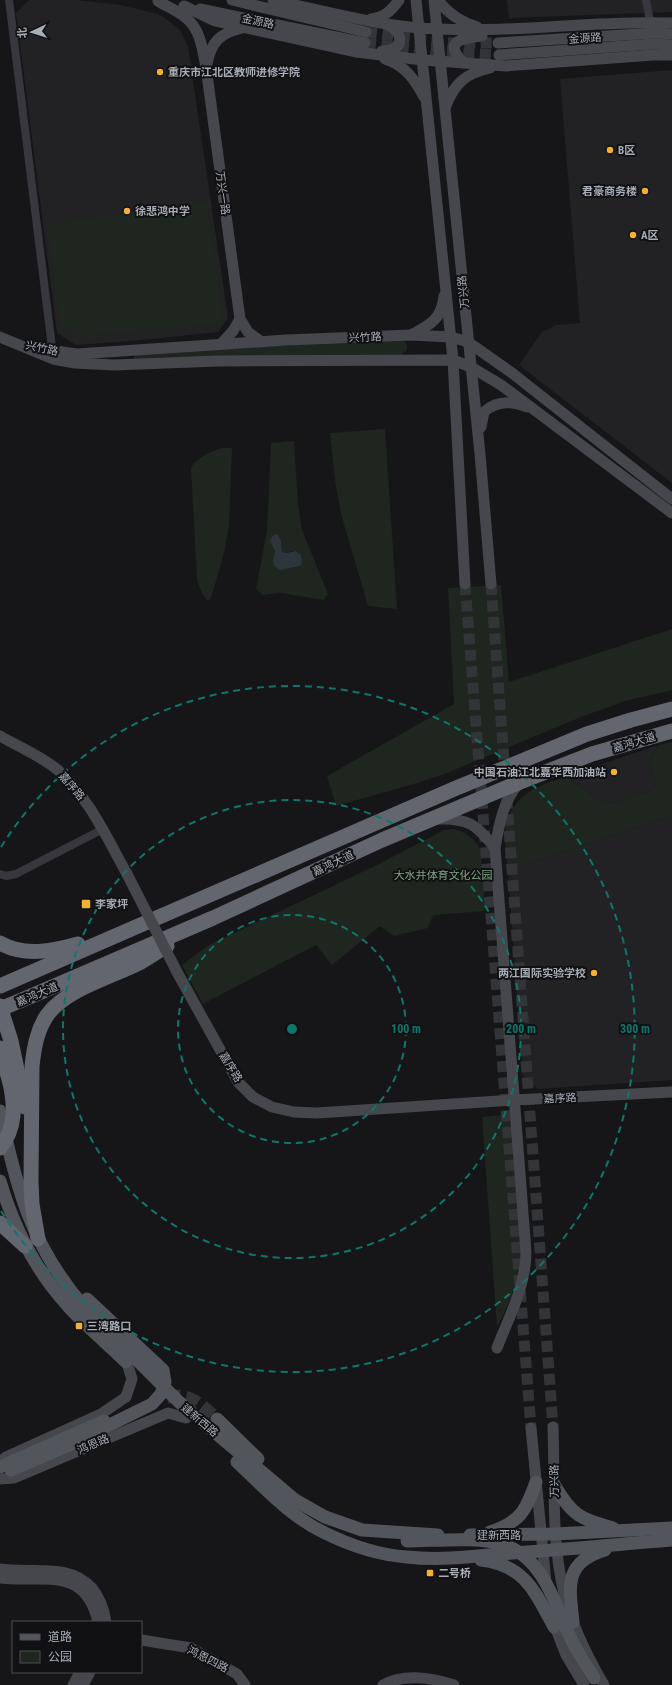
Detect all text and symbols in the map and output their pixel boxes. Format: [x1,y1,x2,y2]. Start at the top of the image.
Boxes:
north arrow [12,12,52,52]
street label: 金源路 [240,12,275,31]
text: 北 [16,27,29,39]
street label: 金源路 [568,31,602,46]
place label: 重庆市江北区教师进修学院 [168,66,300,79]
marker: 重庆市江北区教师进修学院 [155,67,165,77]
place label: B区 [618,144,635,157]
marker: B区 [605,145,615,155]
street label: 万兴一路 [213,170,232,216]
place label: 君豪商务楼 [582,185,637,198]
marker: 君豪商务楼 [640,186,650,196]
place label: 徐悲鸿中学 [135,205,190,218]
marker: 徐悲鸿中学 [122,206,132,216]
place label: A区 [641,229,659,242]
marker: A区 [628,230,638,240]
street label: 万兴路 [455,275,472,309]
street label: 兴竹路 [348,330,382,345]
street label: 兴竹路 [24,339,59,358]
street label: 嘉鸿大道 [611,730,657,755]
place label: 中国石油江北嘉华西加油站 [474,766,606,779]
marker: 中国石油江北嘉华西加油站 [609,767,619,777]
street label: 嘉序路 [56,770,87,803]
street label: 嘉鸿大道 [311,848,356,879]
park label: 大水井体育文化公园 [394,869,493,882]
marker: 李家坪 [80,898,92,910]
place label: 李家坪 [95,898,128,911]
place label: 两江国际实验学校 [498,967,586,980]
marker: 两江国际实验学校 [589,968,599,978]
street label: 嘉鸿大道 [14,980,60,1009]
centre of rings [285,1022,299,1036]
text: 100 m [391,1022,421,1036]
text: 200 m [506,1022,536,1036]
text: 300 m [620,1022,650,1036]
street label: 嘉序路 [217,1050,245,1085]
street label: 嘉序路 [543,1091,577,1106]
place label: 三湾路口 [87,1320,131,1333]
marker: 三湾路口 [74,1321,84,1331]
street label: 建新西路 [179,1401,221,1440]
street label: 鸿恩路 [75,1432,111,1457]
street label: 万兴路 [548,1464,561,1498]
street label: 建新西路 [477,1529,521,1542]
place label: 二号桥 [438,1567,471,1580]
marker: 二号桥 [425,1568,435,1578]
legend [12,1621,142,1673]
text: 道路 [48,1630,72,1644]
street label: 鸿恩四路 [185,1644,230,1675]
text: 公园 [48,1650,72,1664]

